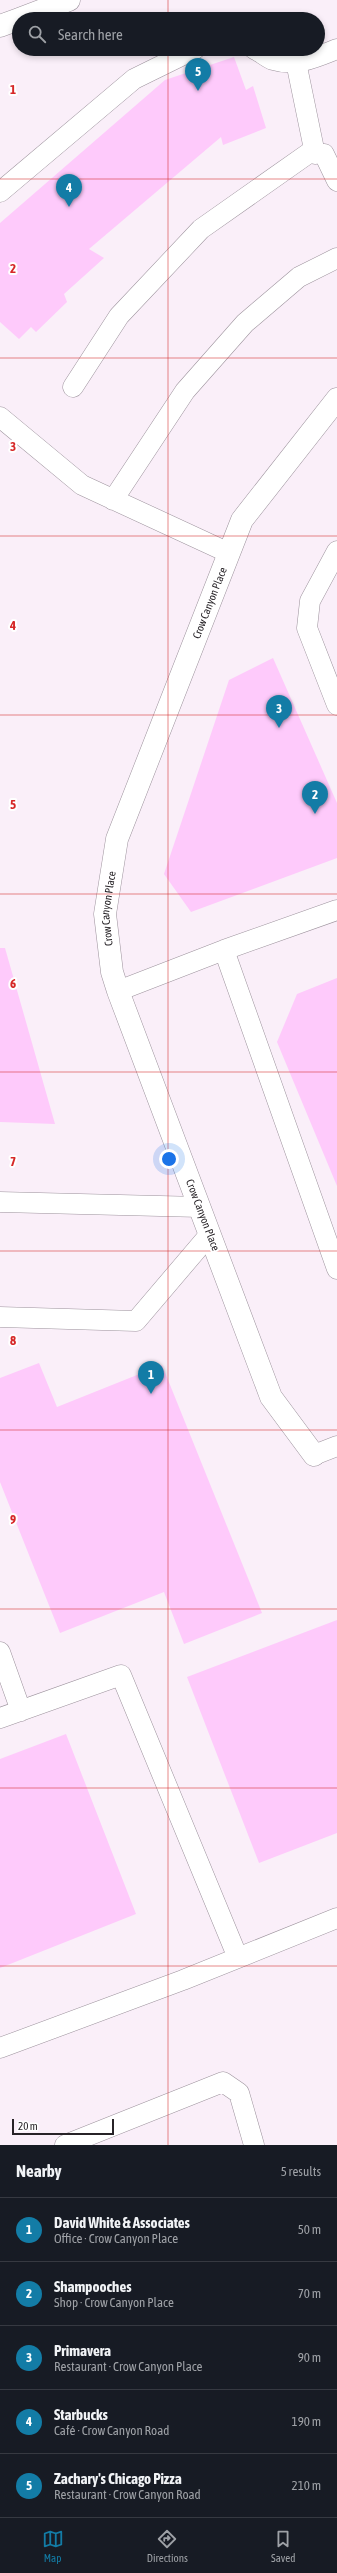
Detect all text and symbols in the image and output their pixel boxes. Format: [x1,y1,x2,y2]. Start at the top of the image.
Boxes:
search box [12,12,325,56]
icon: search [26,23,48,45]
text: Search here [58,26,123,43]
pin: 5 [185,58,211,91]
text: 1 [10,82,16,97]
pin: 4 [56,174,82,207]
text: 2 [10,261,16,276]
text: 3 [10,439,16,454]
street label: Crow Canyon Place [190,565,229,640]
text: 4 [9,618,16,633]
pin: 3 [266,695,292,728]
pin: 2 [302,781,328,814]
text: 5 [10,797,16,812]
street label: Crow Canyon Place [99,870,118,947]
text: 6 [10,976,16,991]
your location [159,1149,179,1169]
text: 7 [10,1154,16,1169]
street label: Crow Canyon Place [184,1178,222,1252]
text: 8 [10,1333,16,1348]
pin: 1 [138,1361,164,1394]
text: 9 [10,1512,16,1527]
scale bar [12,2117,114,2136]
text: 20 m [18,2120,38,2132]
text: Nearby [16,2161,62,2181]
text: 5 results [281,2164,321,2179]
text: David White & Associates [54,2214,190,2231]
text: 1 [26,2222,32,2237]
text: 50 m [298,2222,321,2237]
text: Office · Crow Canyon Place [54,2231,178,2246]
text: Shampooches [54,2278,132,2295]
text: 2 [26,2286,32,2301]
text: 70 m [298,2286,321,2301]
text: Shop · Crow Canyon Place [54,2295,174,2310]
text: Primavera [54,2342,111,2359]
text: 3 [26,2350,32,2365]
text: 90 m [298,2350,321,2365]
text: Restaurant · Crow Canyon Place [54,2359,202,2374]
text: Starbucks [54,2406,108,2423]
text: 4 [26,2414,32,2429]
text: 190 m [292,2414,321,2429]
text: Café · Crow Canyon Road [54,2423,169,2438]
text: Zachary's Chicago Pizza [54,2470,182,2487]
text: 5 [26,2478,32,2493]
text: 210 m [292,2478,321,2493]
text: Restaurant · Crow Canyon Road [54,2487,201,2502]
tab: Map [42,2528,64,2564]
tab: Directions [147,2528,188,2564]
tab: Saved [271,2528,295,2564]

